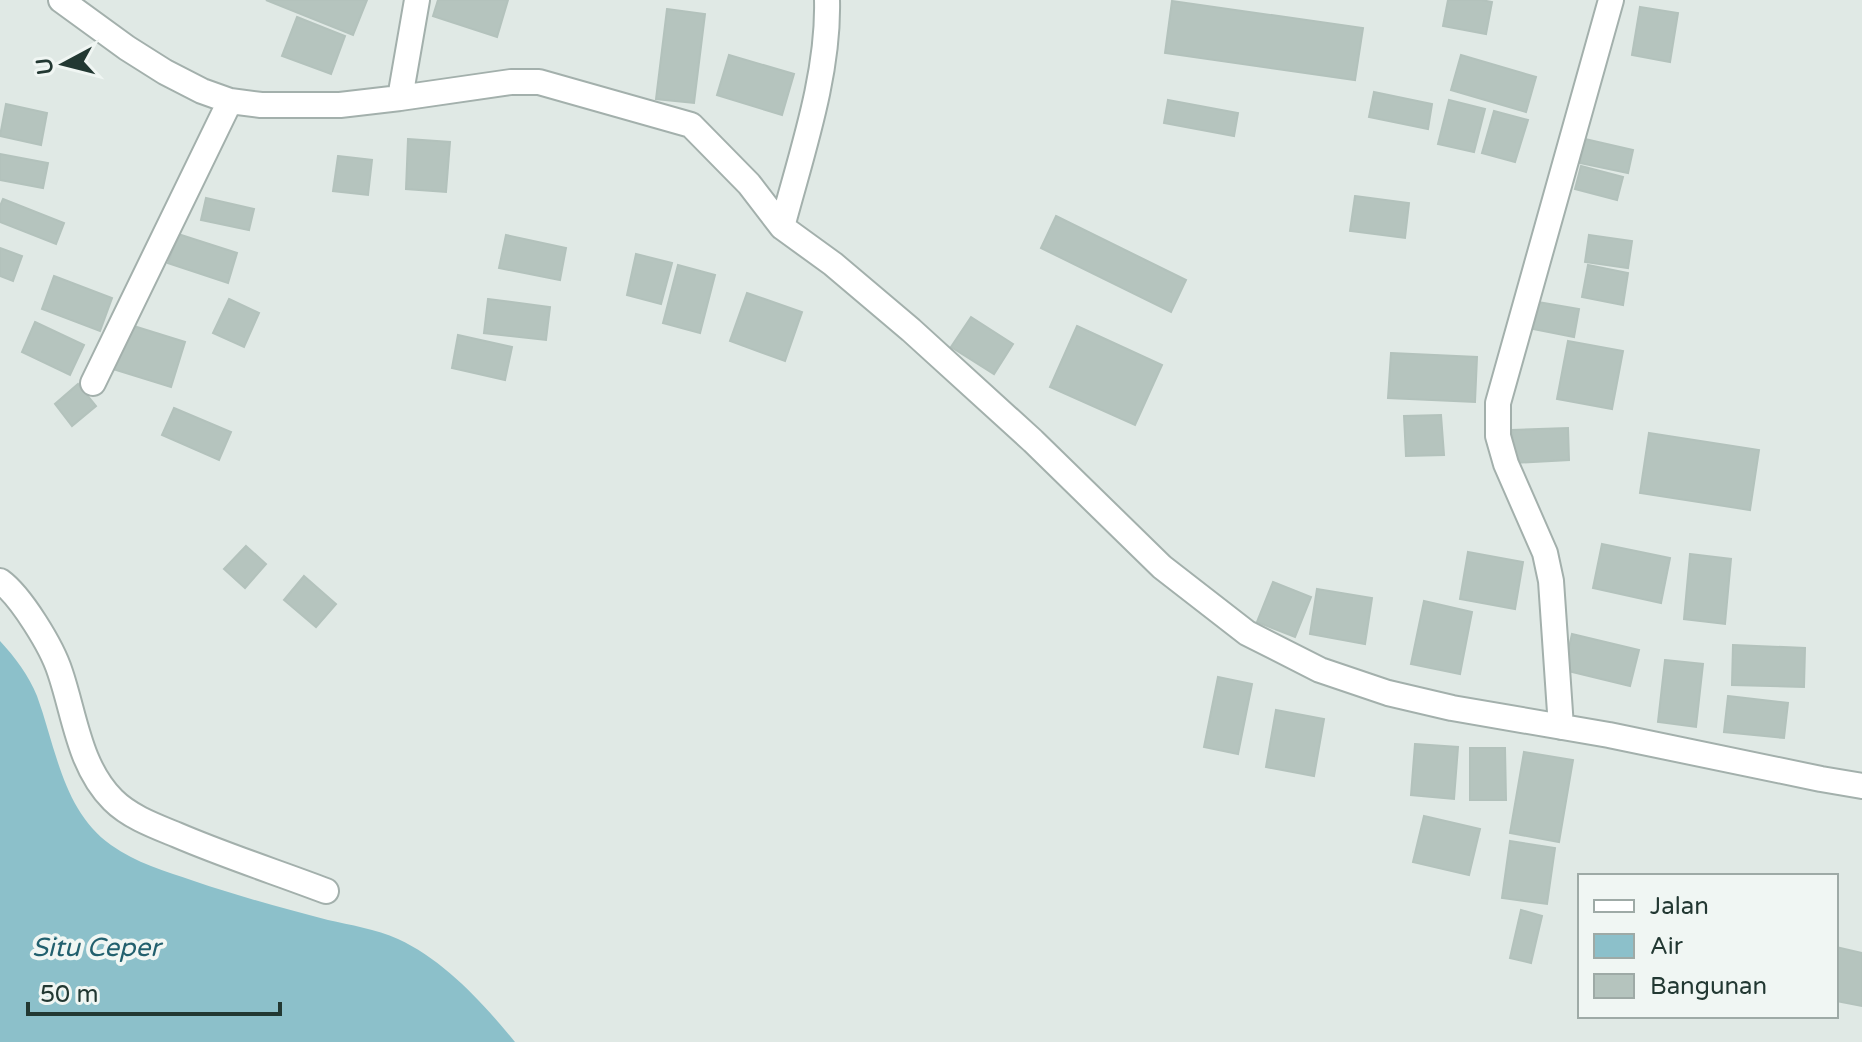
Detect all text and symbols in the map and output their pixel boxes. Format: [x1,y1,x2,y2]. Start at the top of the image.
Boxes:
north arrow [24,24,104,104]
text: U [31,56,59,76]
legend [1578,874,1838,1018]
text: Jalan [1650,892,1709,921]
water label: Situ Ceper [32,932,163,963]
text: Air [1650,932,1684,961]
scale bar [28,966,280,1016]
text: Bangunan [1650,972,1767,1001]
text: 50 m [40,980,98,1009]

